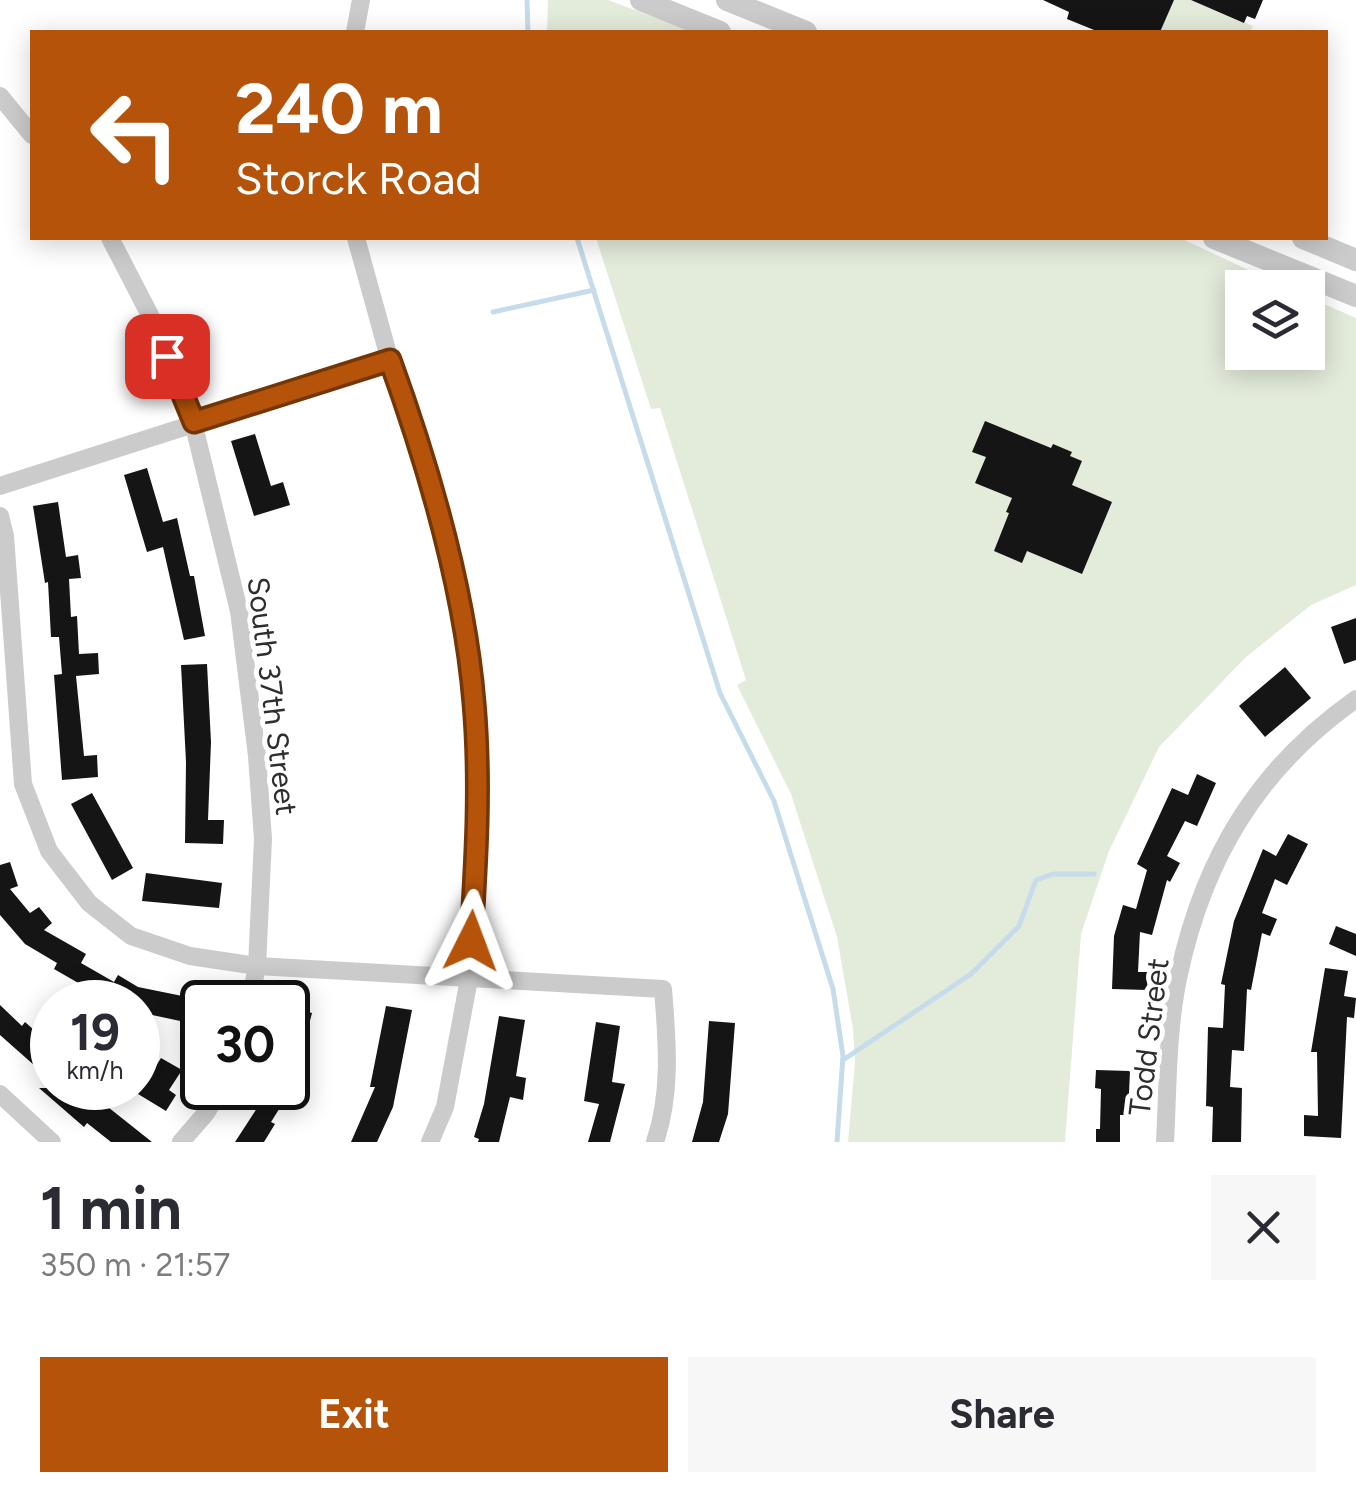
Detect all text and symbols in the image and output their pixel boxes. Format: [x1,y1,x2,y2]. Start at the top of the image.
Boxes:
text: 240 m [235,66,443,151]
icon: left [70,70,200,200]
text: Storck Road [235,151,482,205]
map controls [1225,270,1325,370]
button: layers [1225,270,1325,370]
pin [125,314,210,399]
icon: arrive [140,329,195,384]
street label: South 37th Street [240,575,305,817]
position arrow [419,889,523,993]
street label: Todd Street [1120,956,1177,1118]
speed limit sign: 30 [180,980,310,1110]
text: 19 [70,1002,120,1063]
text: km/h [66,1055,124,1085]
text: 1 min [40,1172,182,1244]
button: close [1211,1175,1316,1280]
text: 350 m · 21:57 [40,1246,230,1284]
button: Exit [40,1357,668,1472]
button: Share [688,1357,1316,1472]

